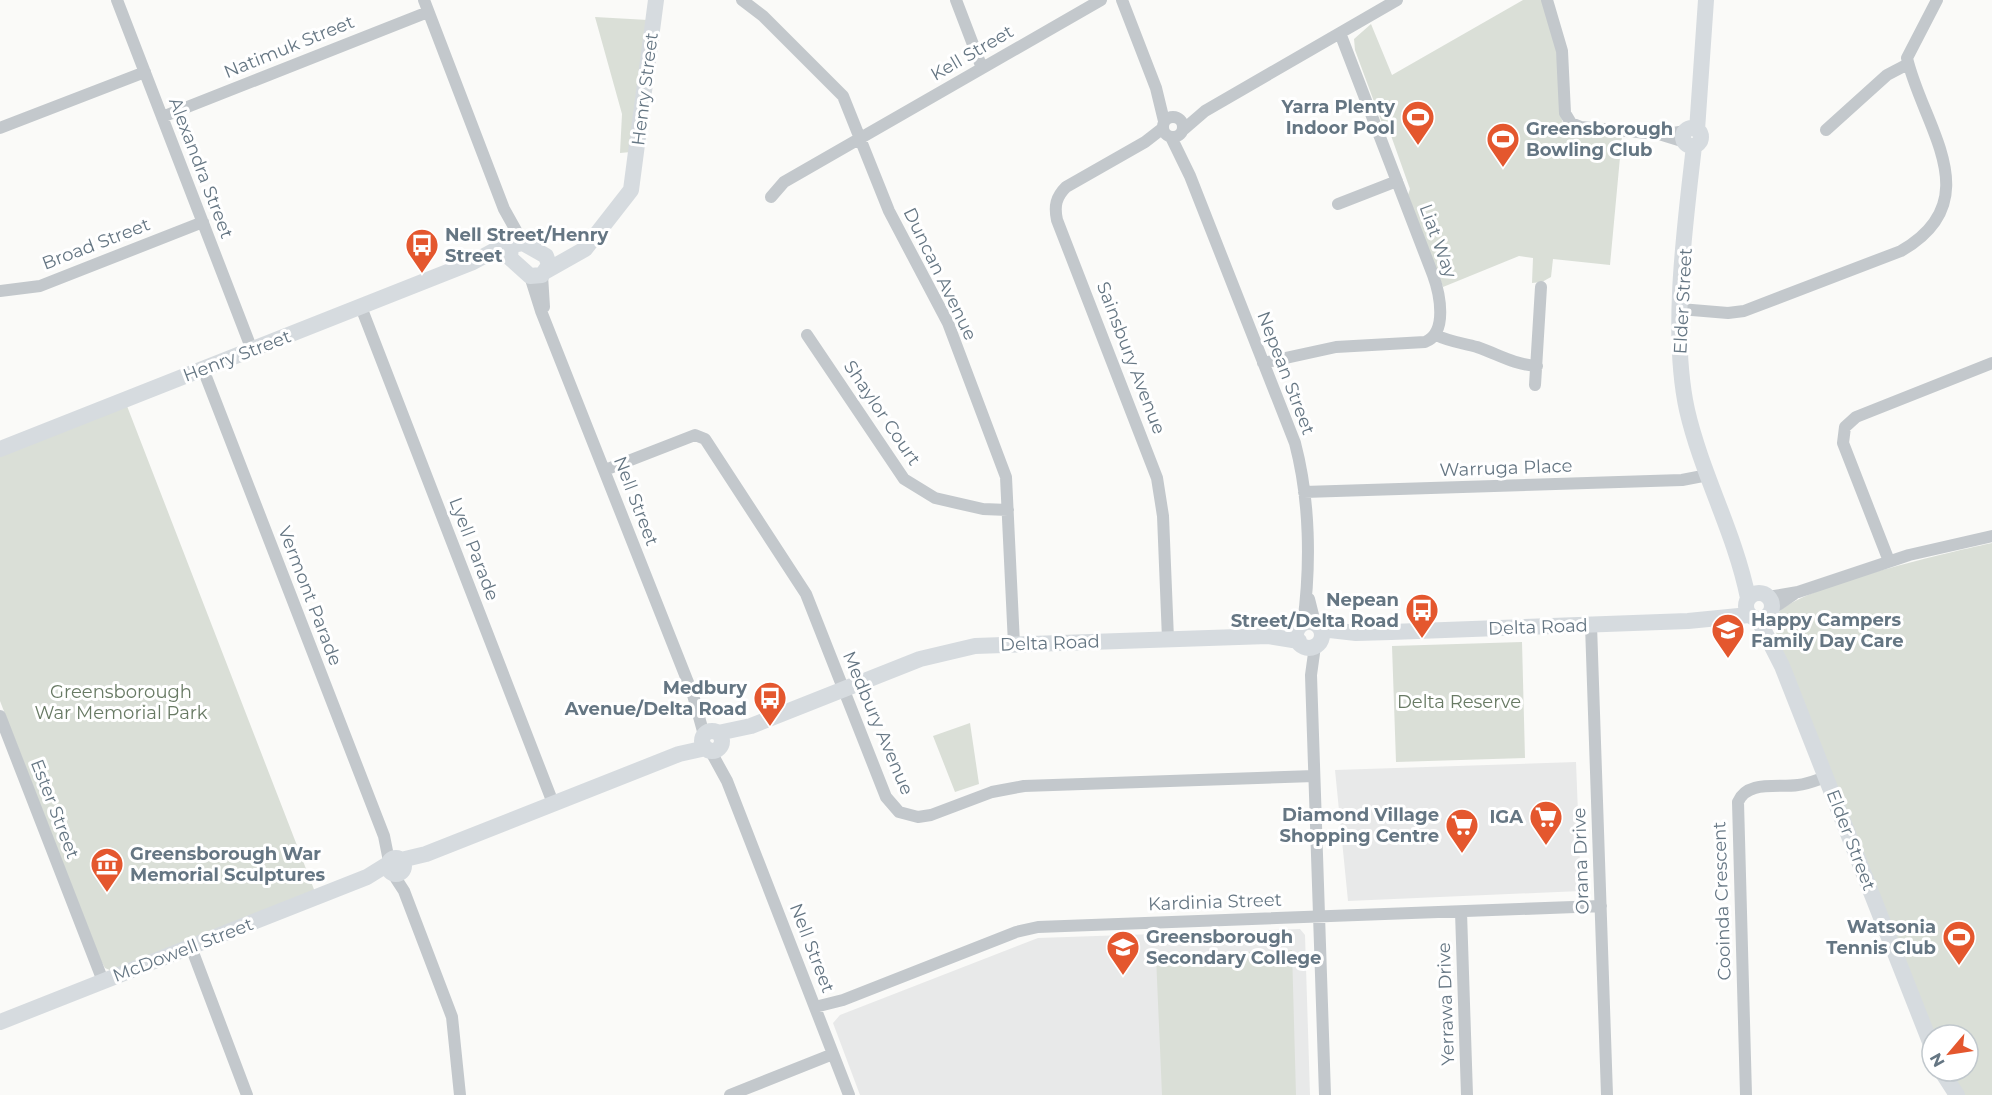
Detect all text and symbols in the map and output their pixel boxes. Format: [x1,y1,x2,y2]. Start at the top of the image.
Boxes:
street label: Natimuk Street [221,11,357,83]
street label: Kell Street [927,20,1017,86]
street label: Henry Street [627,31,663,147]
street label: Alexandra Street [164,94,238,242]
place label: Yarra Plenty Indoor Pool [1280,96,1395,139]
sports icon: Yarra Plenty Indoor Pool [1400,99,1436,146]
place label: Greensborough Bowling Club [1526,118,1673,161]
sports icon: Greensborough Bowling Club [1485,121,1521,168]
street label: Liat Way [1414,201,1462,281]
street label: Duncan Avenue [898,204,982,344]
street label: Broad Street [39,213,153,275]
place label: Nell Street/Henry Street [445,224,608,267]
bus stop icon: Nell Street/Henry Street [404,227,440,274]
street label: Elder Street [1669,247,1697,355]
street label: Sainsbury Avenue [1092,279,1170,437]
street label: Nepean Street [1252,308,1320,438]
street label: Henry Street [180,325,294,387]
street label: Shaylor Court [839,356,925,470]
street label: Nell Street [609,453,663,549]
street label: Warruga Place [1439,455,1573,481]
street label: Lyell Parade [444,494,504,604]
street label: Vermont Parade [273,523,347,669]
place label: Nepean Street/Delta Road [1231,589,1399,632]
bus stop icon: Nepean Street/Delta Road [1404,592,1440,639]
place label: Happy Campers Family Day Care [1751,609,1904,652]
school or university icon: Happy Campers Family Day Care [1710,612,1746,659]
street label: Delta Road [1488,614,1588,640]
street label: Delta Road [1000,630,1100,656]
street label: Medbury Avenue [838,648,918,798]
place label: Medbury Avenue/Delta Road [564,677,747,720]
bus stop icon: Medbury Avenue/Delta Road [752,680,788,727]
park label: Greensborough War Memorial Park [34,681,208,724]
park label: Delta Reserve [1397,691,1521,713]
street label: Ester Street [26,756,84,862]
street label: Elder Street [1822,786,1880,894]
supermarket icon: IGA [1528,799,1564,846]
place label: Diamond Village Shopping Centre [1279,804,1439,847]
place label: IGA [1489,806,1523,828]
supermarket icon: Diamond Village Shopping Centre [1444,807,1480,854]
street label: Orana Drive [1568,807,1594,915]
street label: Cooinda Crescent [1708,821,1736,981]
place label: Greensborough War Memorial Sculptures [130,843,326,886]
museum icon: Greensborough War Memorial Sculptures [89,846,125,893]
street label: Kardinia Street [1148,889,1282,915]
street label: Nell Street [785,900,839,996]
street label: McDowell Street [110,913,256,987]
place label: Watsonia Tennis Club [1826,916,1936,959]
sports icon: Watsonia Tennis Club [1941,919,1977,966]
place label: Greensborough Secondary College [1146,926,1321,969]
school or university icon: Greensborough Secondary College [1105,929,1141,976]
street label: Yerrawa Drive [1433,942,1459,1066]
north arrow [1920,1023,1980,1083]
text: N [1926,1050,1949,1070]

